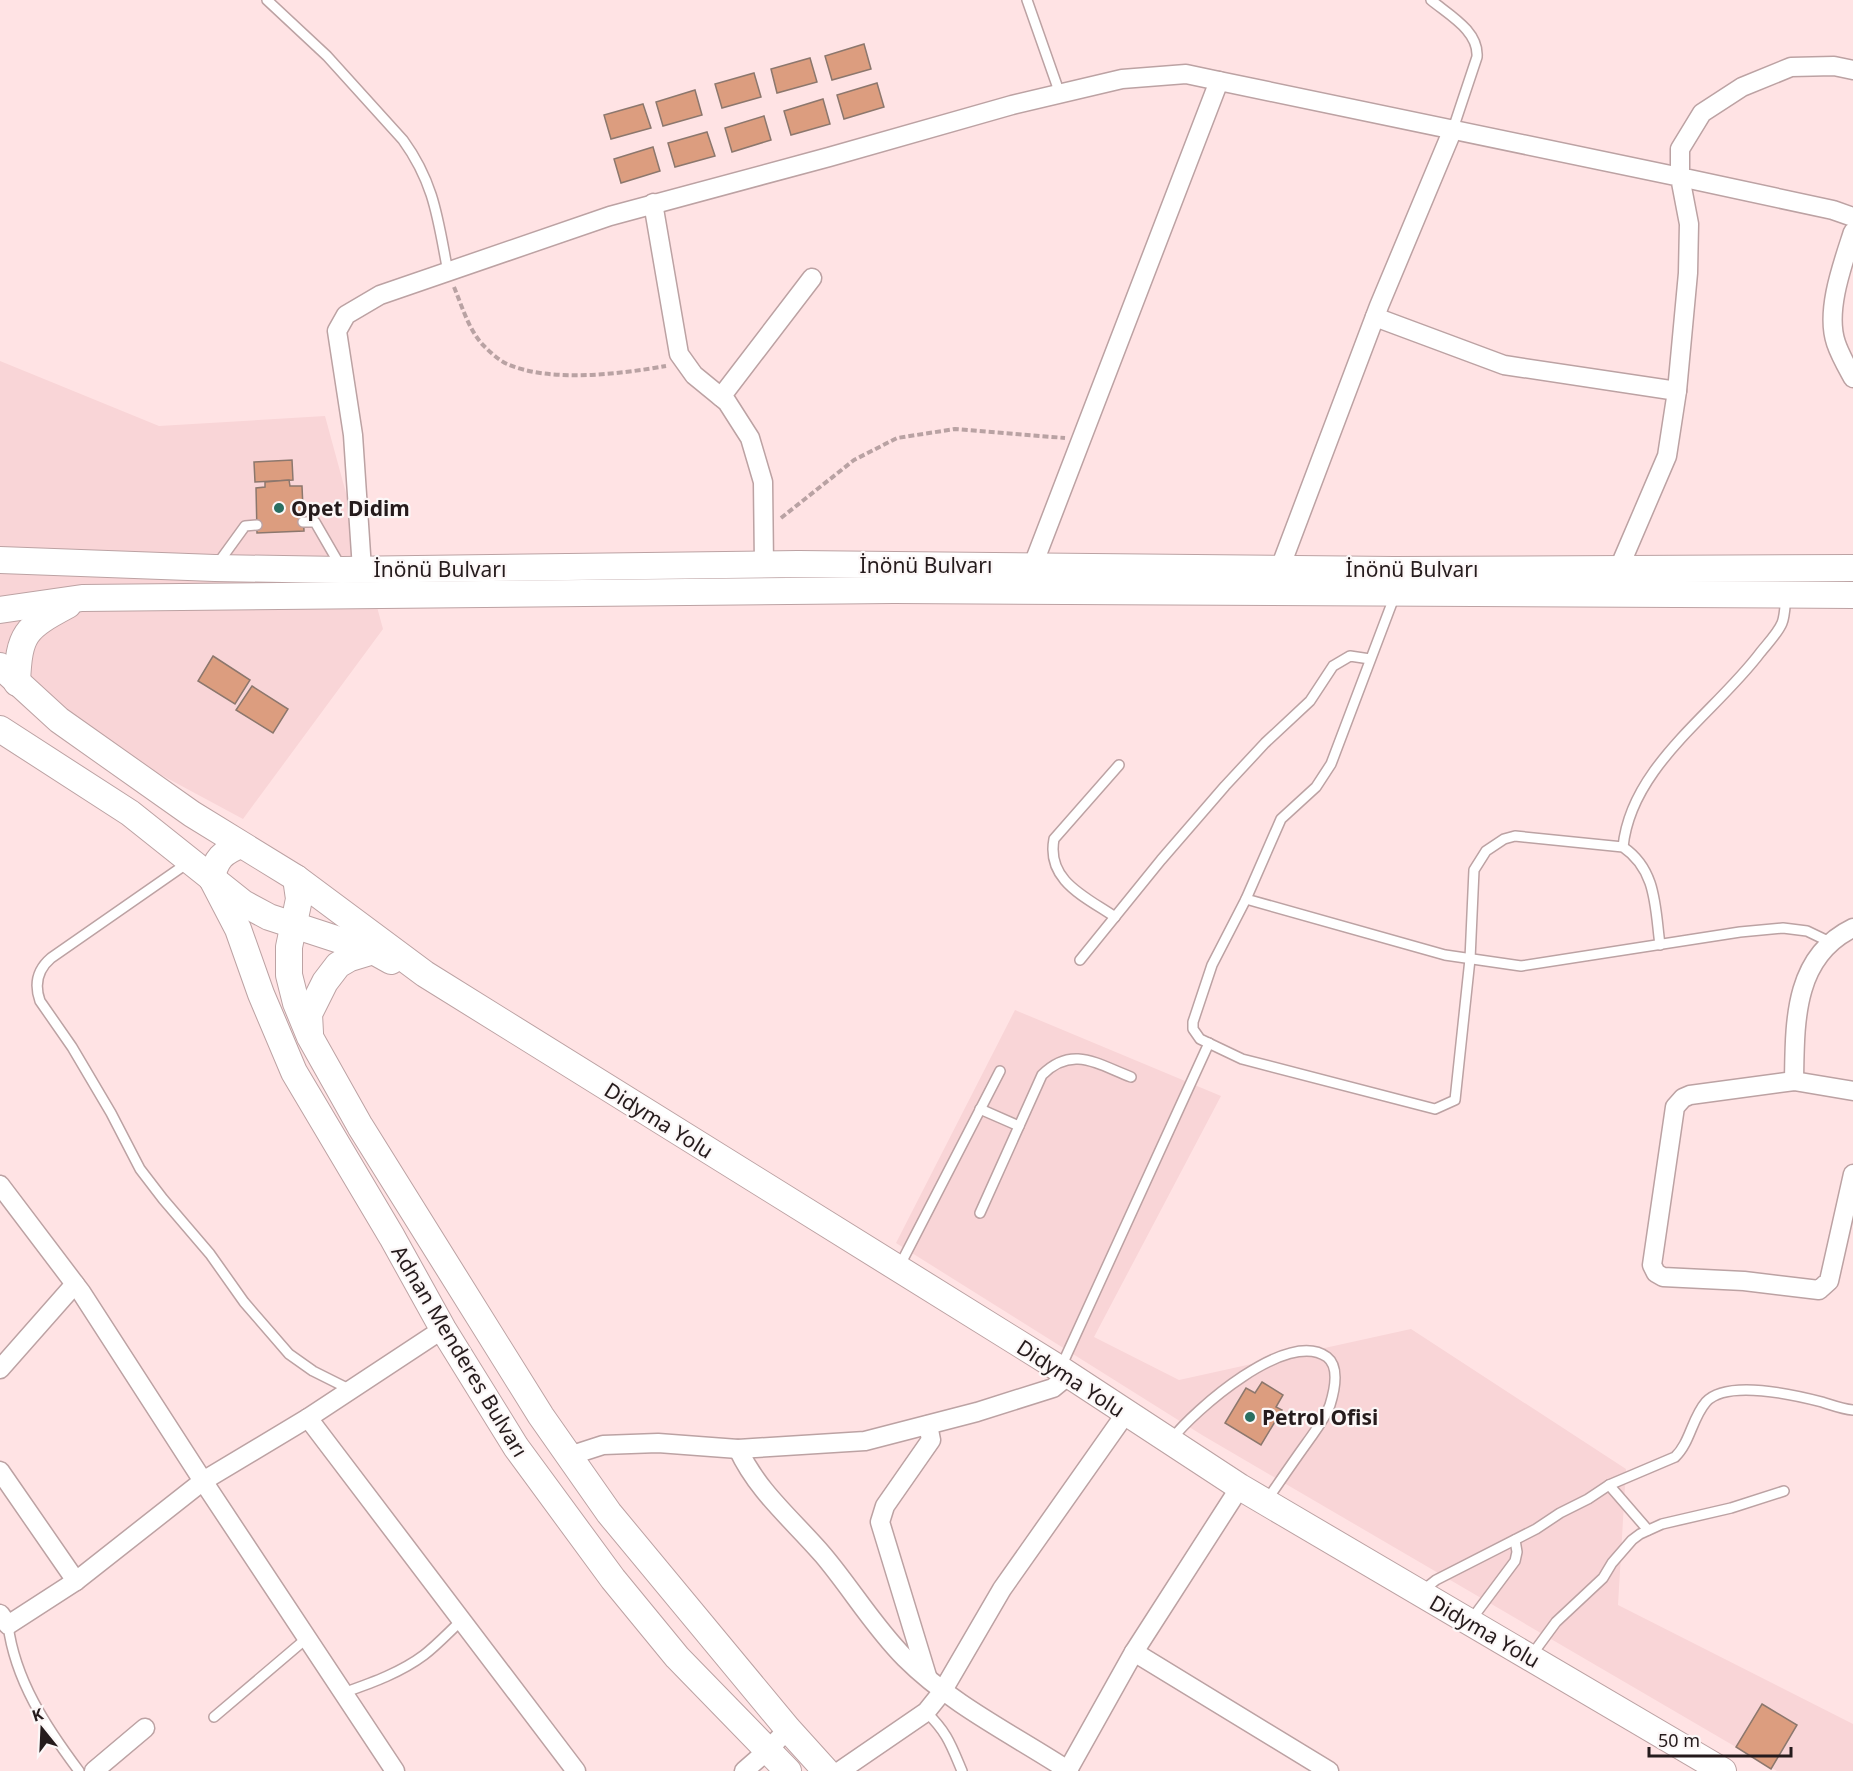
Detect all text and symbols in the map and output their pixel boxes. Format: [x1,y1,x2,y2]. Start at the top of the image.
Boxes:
place label: Opet Didim [291,494,410,522]
marker: Opet Didim [272,501,286,515]
street label: İnönü Bulvarı [860,551,992,579]
street label: İnönü Bulvarı [374,555,506,583]
street label: İnönü Bulvarı [1346,555,1478,583]
street label: Didyma Yolu [599,1075,719,1165]
street label: Adnan Menderes Bulvarı [386,1240,534,1462]
street label: Didyma Yolu [1012,1333,1130,1423]
place label: Petrol Ofisi [1262,1403,1378,1431]
marker: Petrol Ofisi [1243,1410,1257,1424]
street label: Didyma Yolu [1425,1588,1545,1674]
north arrow [12,1699,72,1759]
text: K [29,1703,46,1727]
scale bar [1649,1720,1792,1758]
text: 50 m [1658,1728,1700,1752]

